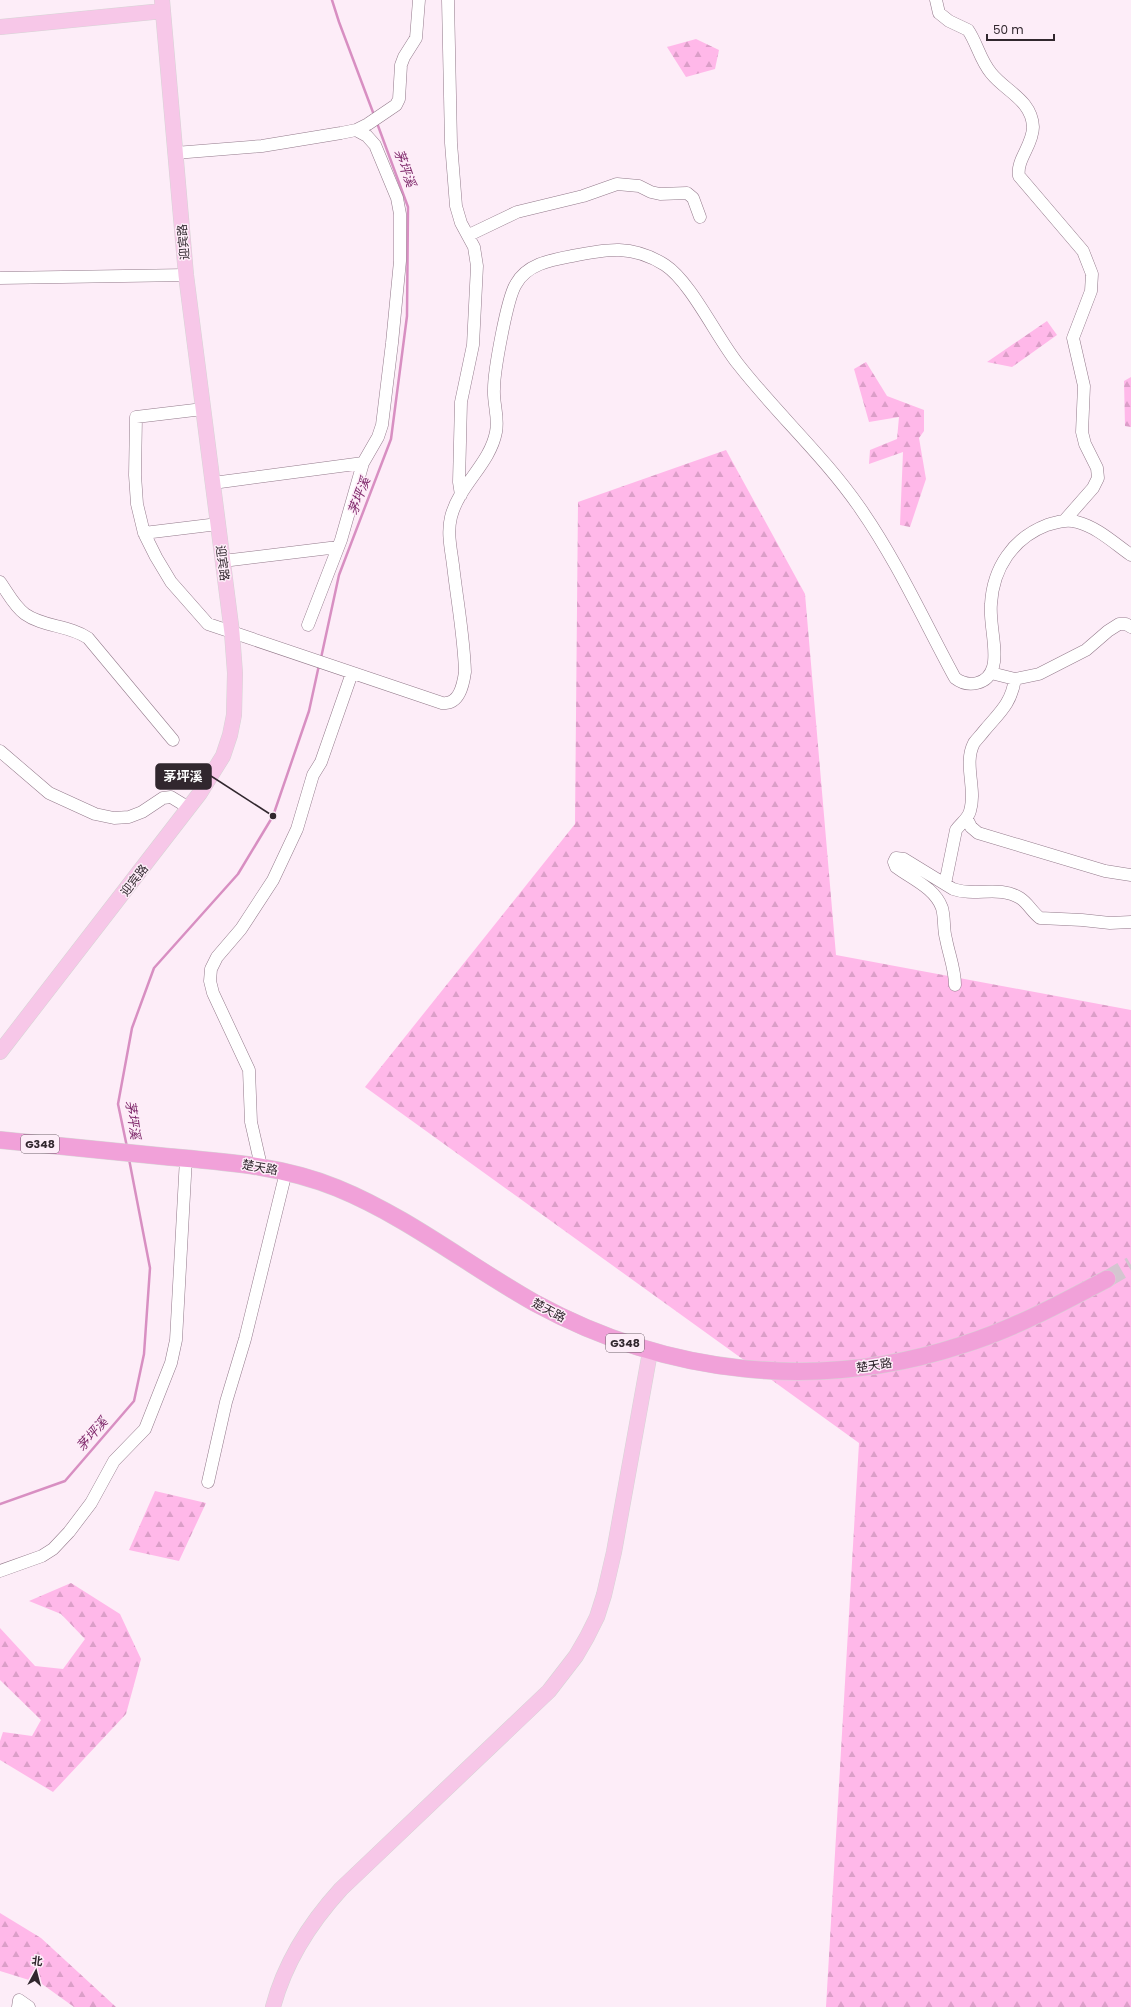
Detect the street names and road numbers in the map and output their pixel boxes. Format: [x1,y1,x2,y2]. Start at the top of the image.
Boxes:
street label: 迎宾路 [173,223,193,261]
street label: 迎宾路 [212,544,234,582]
street label: 迎宾路 [116,861,152,899]
road number: G348 [21,1135,59,1153]
street label: 楚天路 [241,1156,279,1178]
street label: 楚天路 [529,1294,569,1326]
road number: G348 [606,1334,644,1352]
street label: 楚天路 [855,1354,893,1376]

